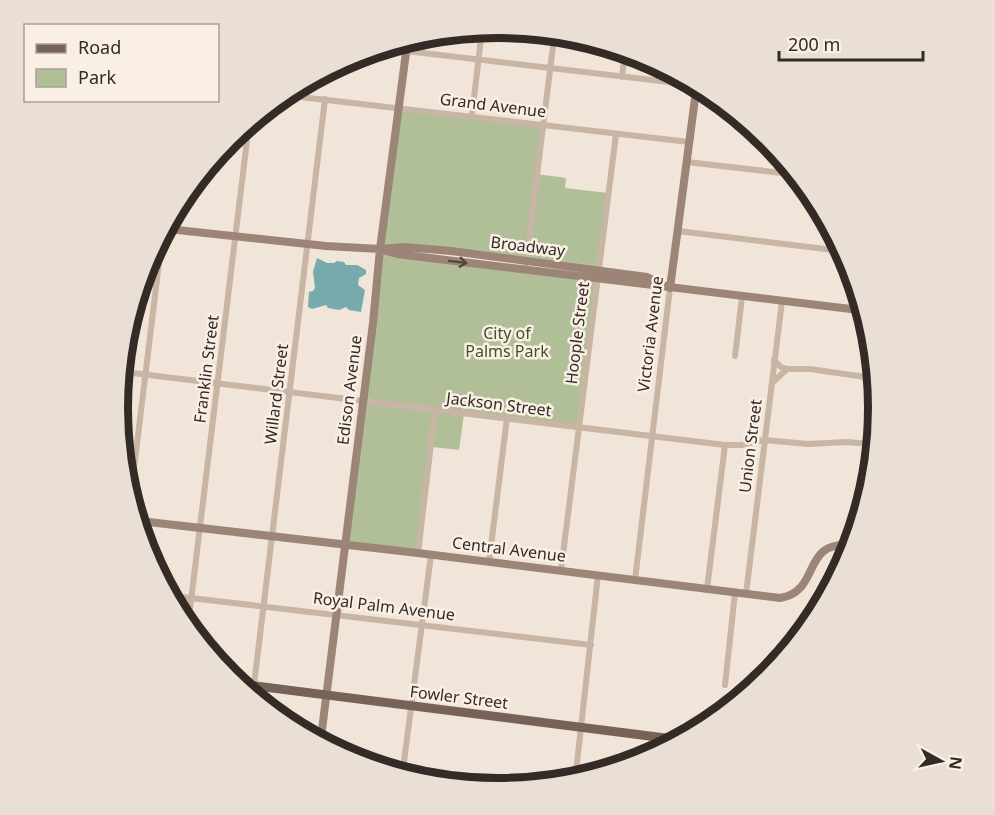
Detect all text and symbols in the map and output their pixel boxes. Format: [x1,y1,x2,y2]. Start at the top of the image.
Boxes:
legend [24,24,219,102]
scale bar [779,24,923,62]
text: 200 m [788,32,840,56]
text: Road [78,35,121,59]
text: Park [78,65,116,89]
street label: Grand Avenue [439,88,547,122]
street label: Broadway [489,231,567,262]
one-way arrow [448,256,468,267]
street label: Victoria Avenue [632,275,668,393]
street label: Hoople Street [560,280,594,385]
street label: Franklin Street [188,313,224,424]
park label: City of Palms Park [465,322,549,362]
street label: Edison Avenue [331,334,367,446]
street label: Willard Street [259,342,293,446]
street label: Jackson Street [443,386,553,421]
street label: Union Street [733,398,767,494]
street label: Central Avenue [451,531,567,567]
street label: Royal Palm Avenue [312,586,456,626]
street label: Fowler Street [409,680,510,714]
north arrow [911,731,971,791]
text: N [944,755,968,771]

